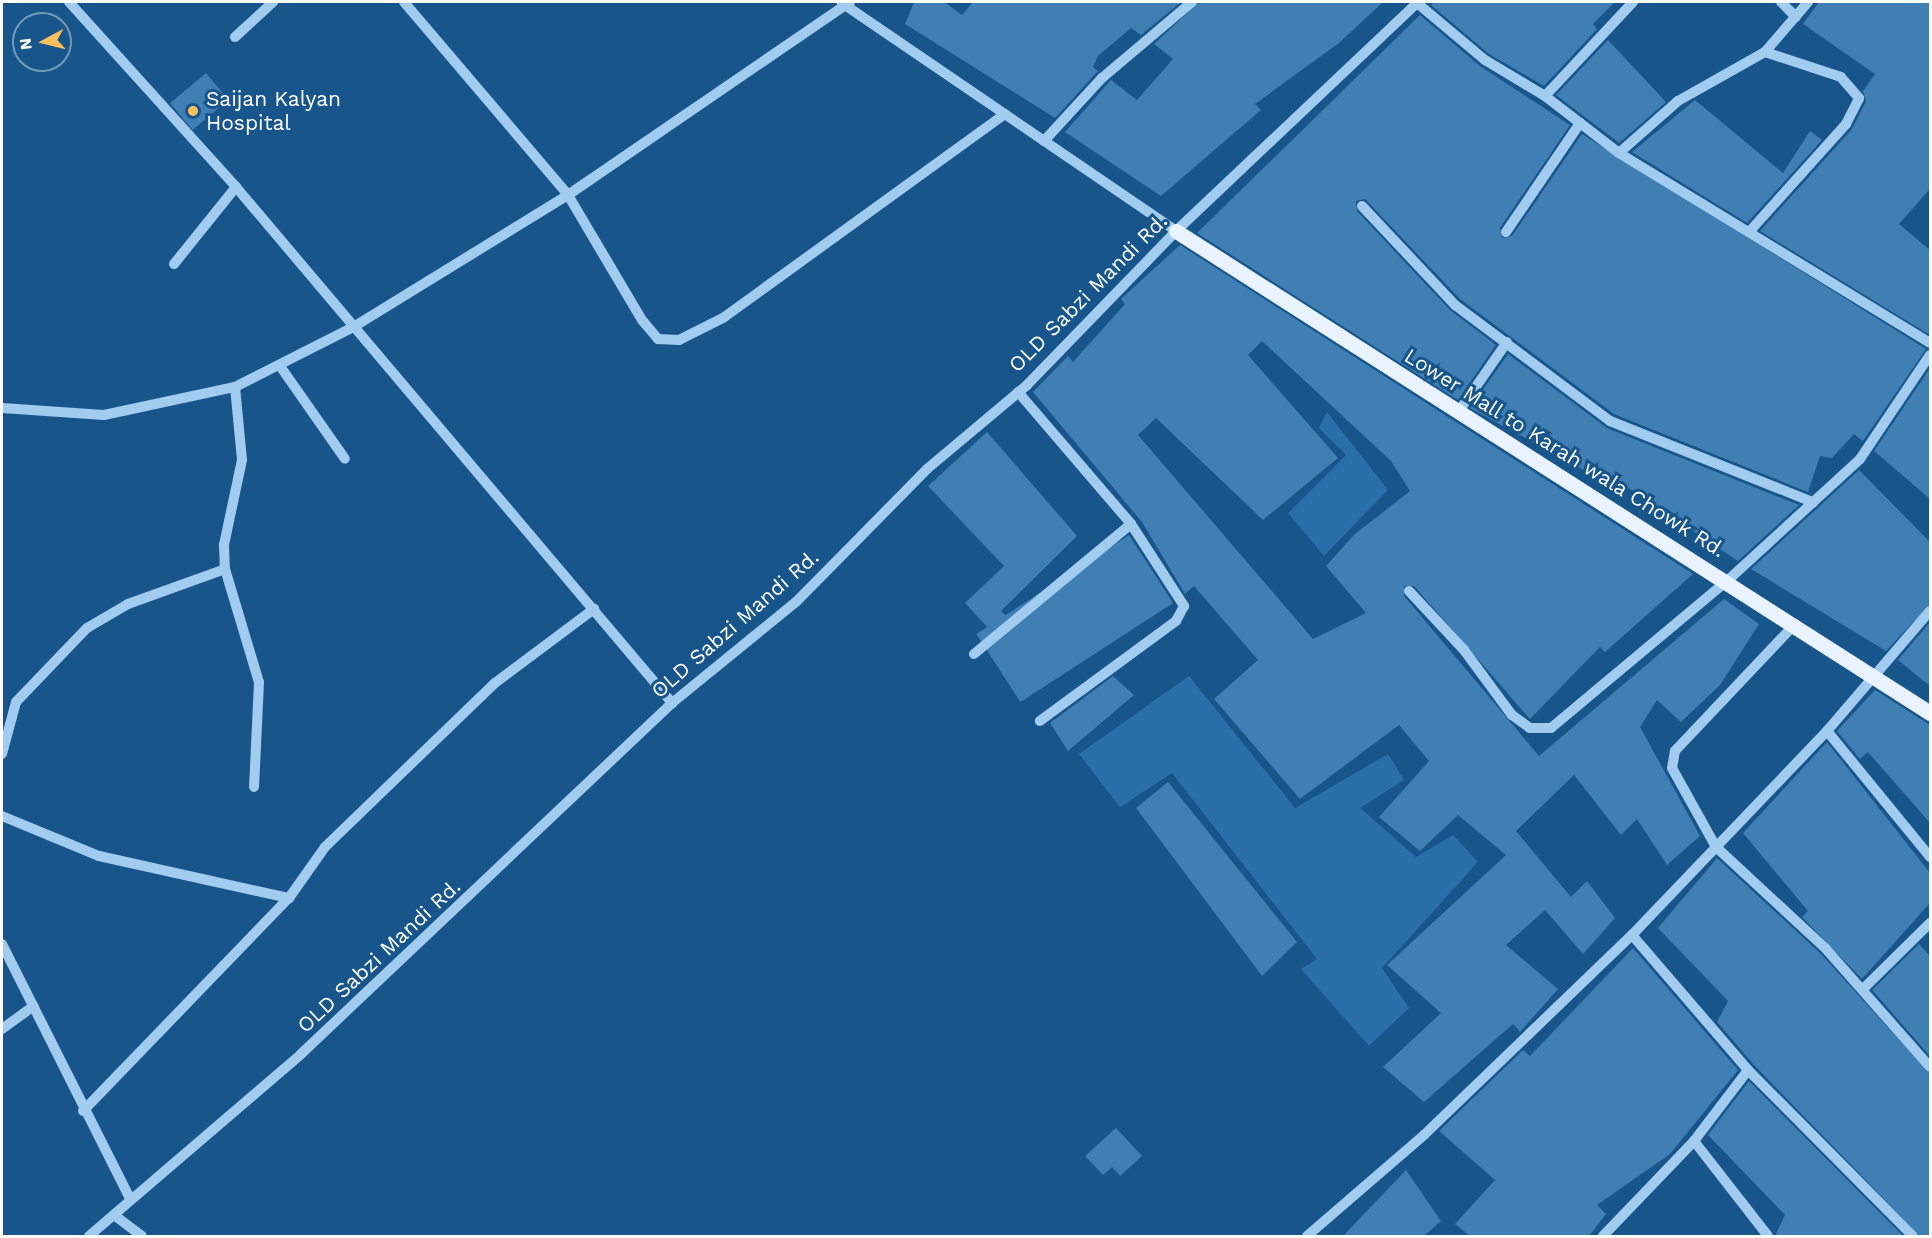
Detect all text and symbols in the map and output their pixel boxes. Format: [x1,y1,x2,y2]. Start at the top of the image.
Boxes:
north arrow [12,12,72,72]
text: N [15,37,36,51]
place label: Saijan Kalyan Hospital [206,86,341,136]
marker: Saijan Kalyan Hospital [184,102,202,120]
street label: OLD Sabzi Mandi Rd. [1004,209,1172,377]
street label: Lower Mall to Karah wala Chowk Rd. [1399,342,1731,564]
street label: OLD Sabzi Mandi Rd. [646,544,824,704]
street label: OLD Sabzi Mandi Rd. [292,874,466,1038]

